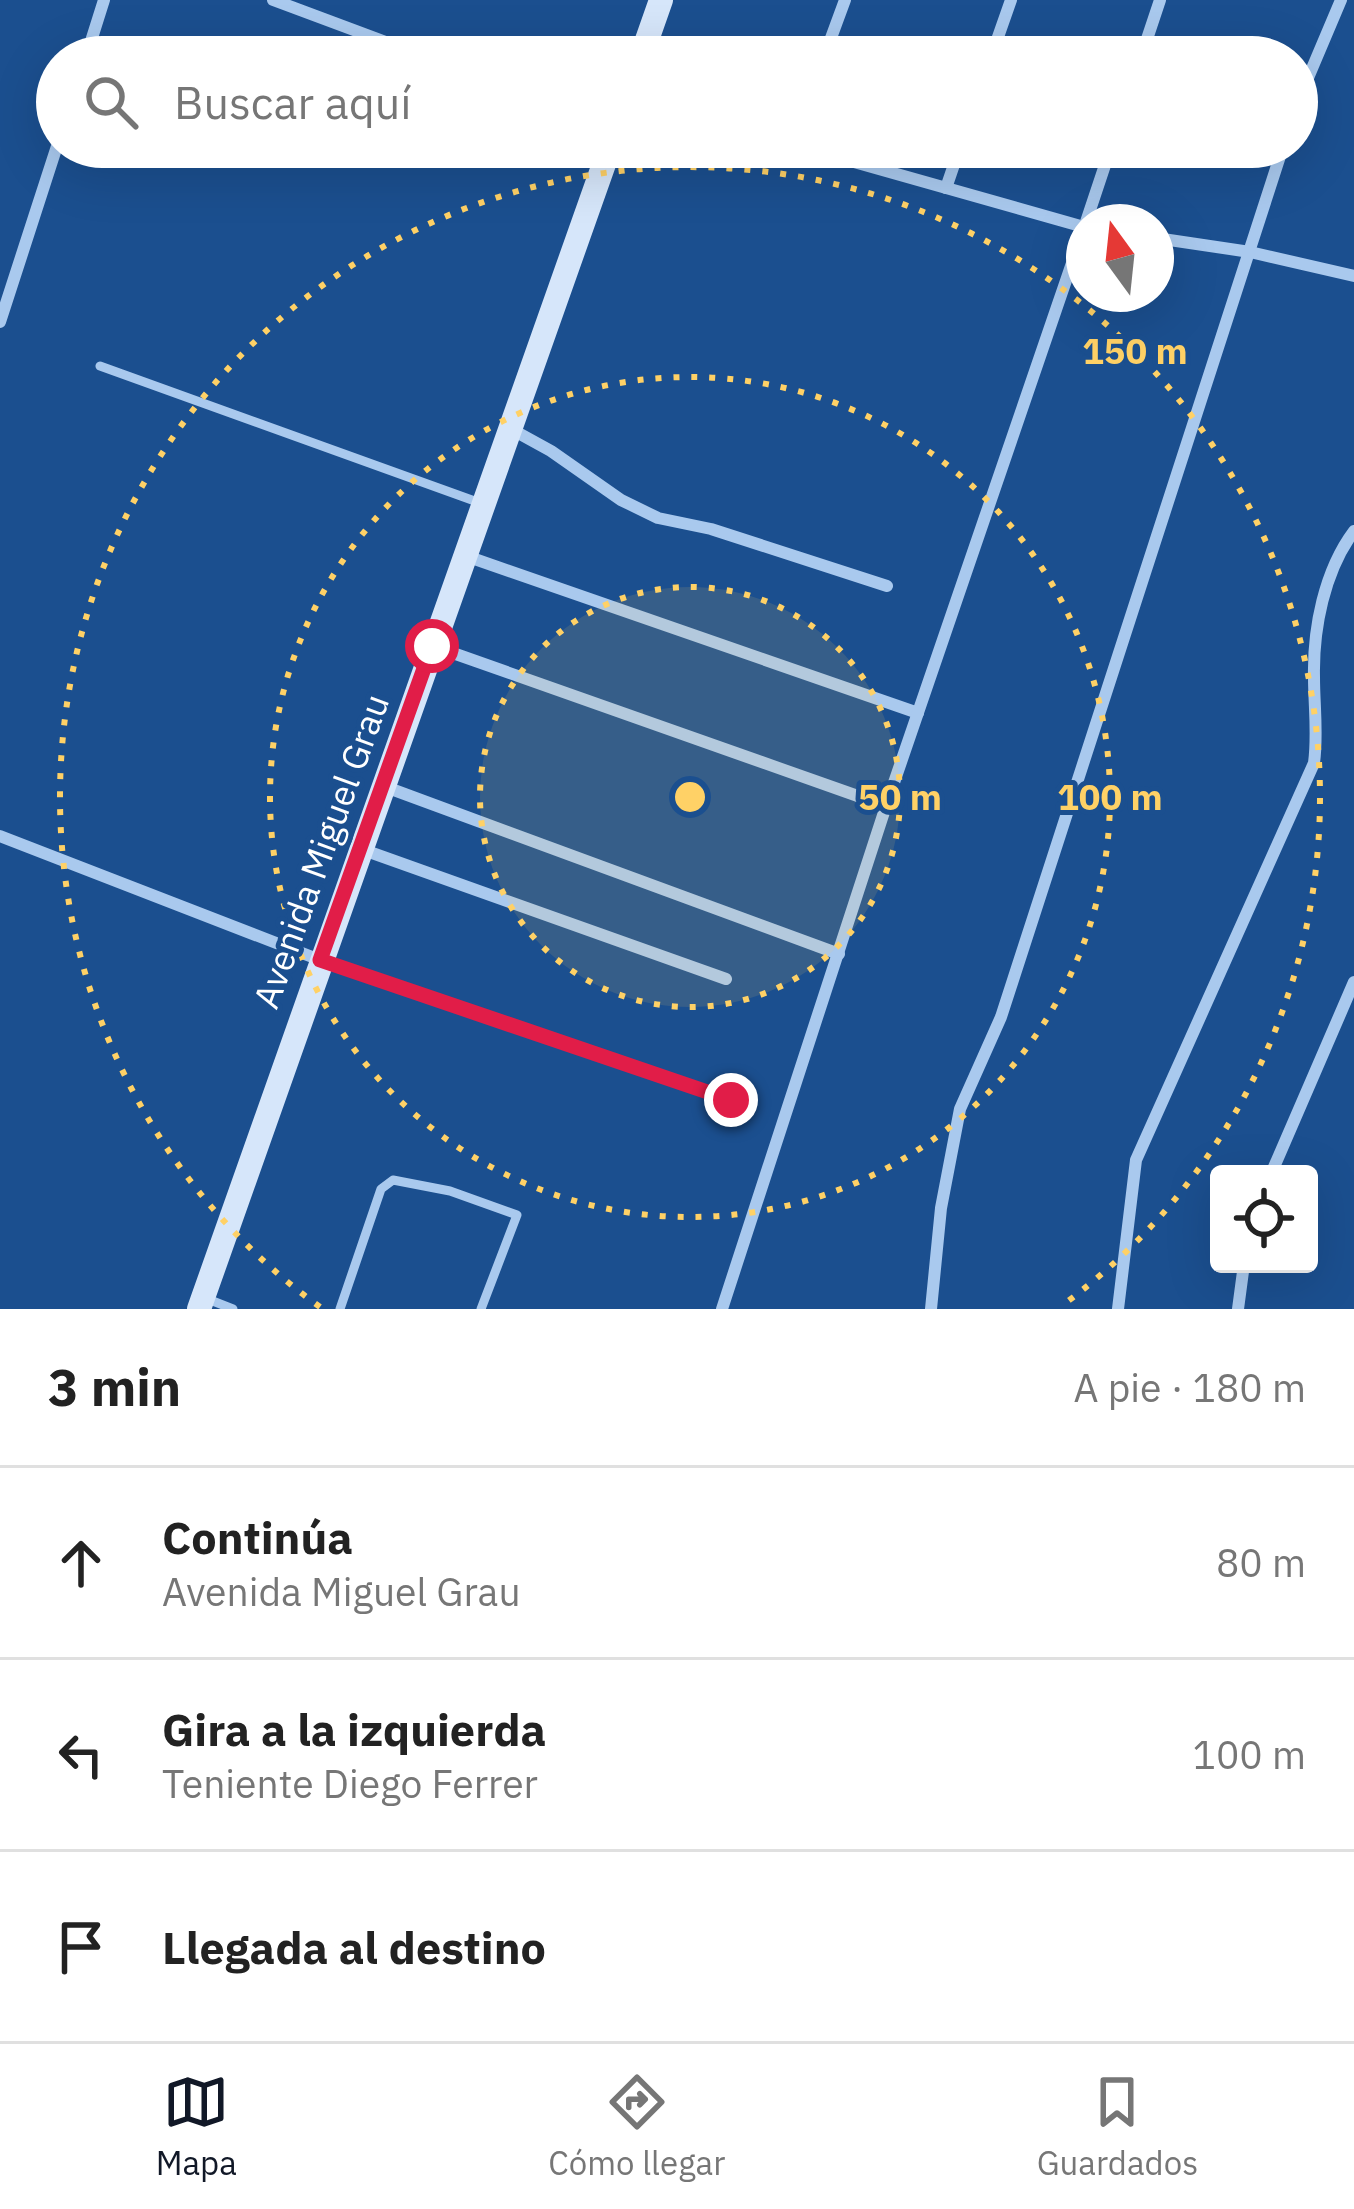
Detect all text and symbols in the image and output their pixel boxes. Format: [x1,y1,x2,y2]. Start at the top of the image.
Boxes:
search box [36,36,1318,168]
icon: search [78,69,144,135]
text: Buscar aquí [174,73,412,131]
north arrow [1066,204,1174,312]
text: 150 m [1082,327,1188,374]
route start [405,619,459,673]
street label: Avenida Miguel Grau [242,687,399,1014]
text: 50 m [858,773,942,820]
text: 100 m [1057,773,1163,820]
centre of rings [669,776,711,818]
route end [704,1073,758,1127]
map controls [1210,1165,1318,1273]
button: locate [1210,1165,1318,1273]
text: 3 min [48,1354,181,1420]
text: A pie · 180 m [1073,1362,1306,1413]
text: Continúa [162,1508,353,1566]
icon: ahead [48,1530,114,1596]
text: 80 m [1216,1537,1306,1588]
text: Avenida Miguel Grau [162,1566,521,1617]
text: Gira a la izquierda [162,1700,546,1758]
icon: left [48,1722,114,1788]
text: 100 m [1193,1729,1306,1780]
text: Teniente Diego Ferrer [162,1758,538,1809]
icon: arrive [48,1914,114,1980]
text: Llegada al destino [162,1918,546,1976]
tab: Mapa [156,2069,237,2184]
tab: Cómo llegar [548,2069,725,2184]
tab: Guardados [1037,2069,1198,2184]

